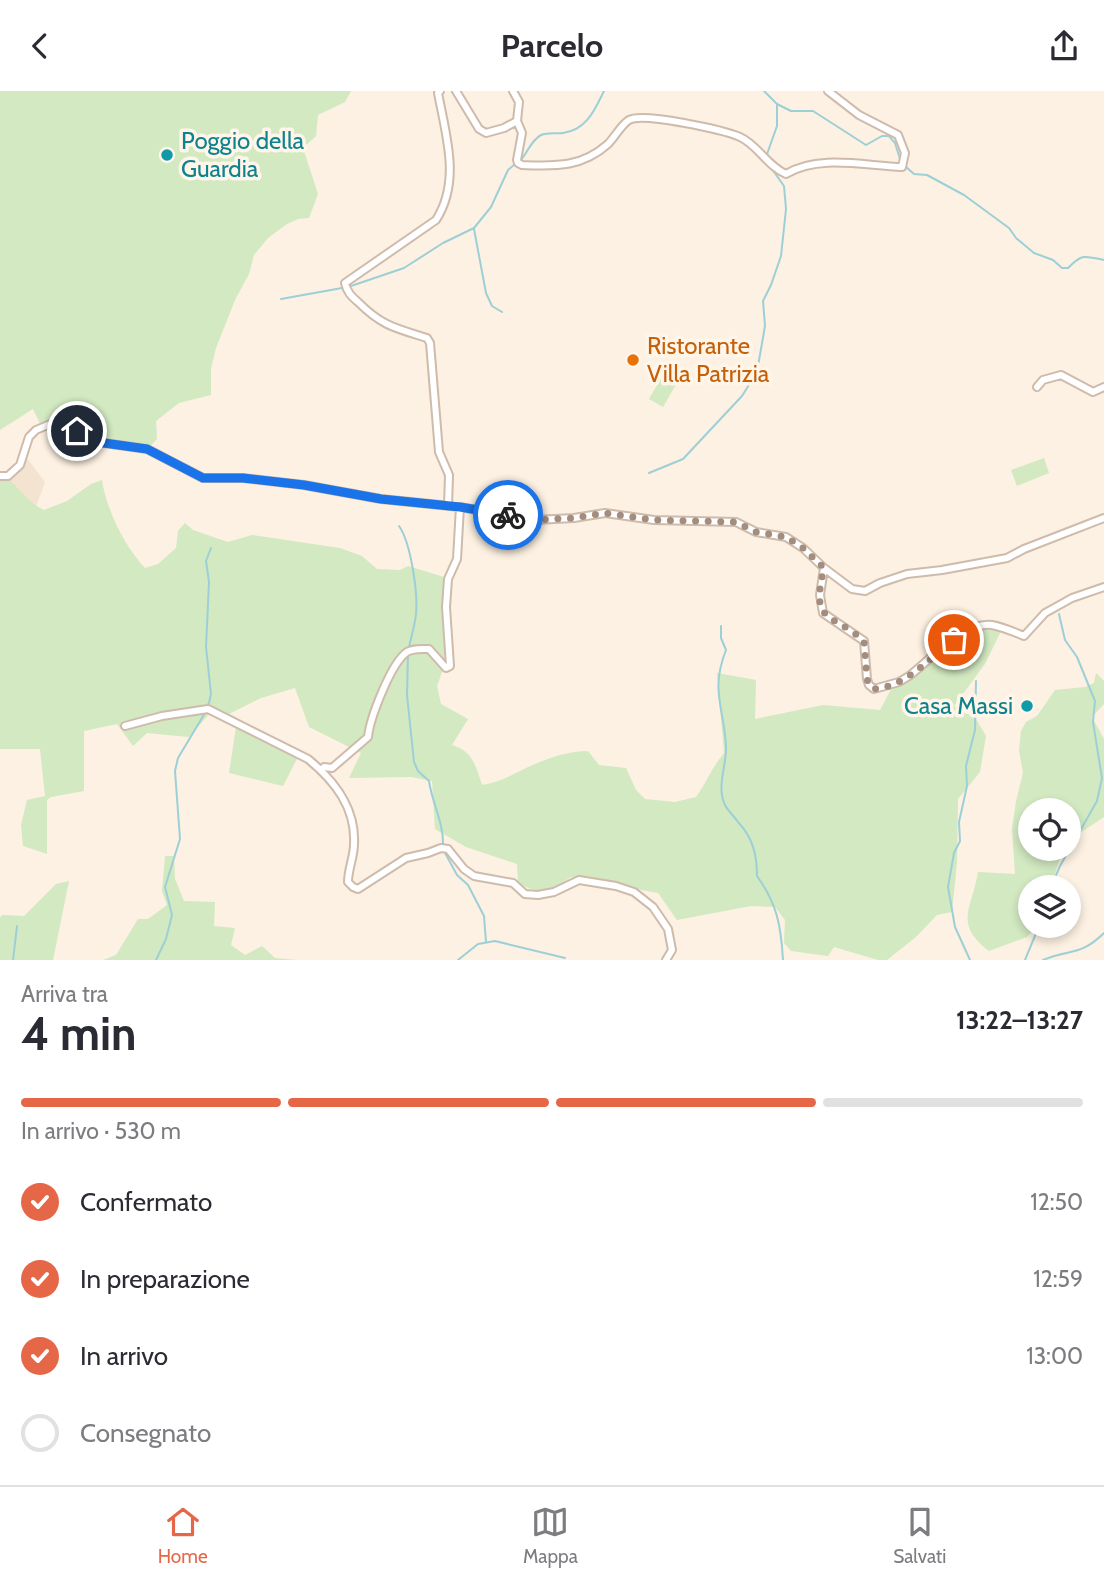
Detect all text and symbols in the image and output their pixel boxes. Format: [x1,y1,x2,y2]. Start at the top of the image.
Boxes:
text: Parcelo [501,26,603,65]
icon: back [21,27,59,65]
icon: share [1045,27,1083,65]
place label: Poggio della Guardia [181,126,305,183]
marker: Poggio della Guardia [159,147,175,163]
place label: Ristorante Villa Patrizia [647,331,770,388]
marker: Ristorante Villa Patrizia [625,352,641,368]
pin [47,401,107,461]
icon: home [58,412,96,450]
courier [473,480,543,550]
icon: bike [489,496,527,534]
pin [924,610,984,670]
icon: bag [935,621,973,659]
place label: Casa Massi [904,691,1013,720]
marker: Casa Massi [1019,698,1035,714]
map controls [1018,798,1081,938]
button: locate [1018,798,1081,861]
button: layers [1018,875,1081,938]
text: Arriva tra [21,980,108,1008]
text: 13:22–13:27 [956,1004,1083,1036]
text: 4 min [21,1006,136,1062]
text: In arrivo · 530 m [21,1117,181,1145]
icon: check [21,1183,59,1221]
text: Confermato [80,1186,212,1218]
text: 12:50 [1030,1188,1083,1216]
icon: check [21,1260,59,1298]
text: In preparazione [80,1263,250,1295]
text: 12:59 [1033,1265,1083,1293]
icon: check [21,1337,59,1375]
text: In arrivo [80,1340,168,1372]
text: 13:00 [1026,1342,1083,1370]
text: Consegnato [80,1417,211,1449]
tab: Home [158,1503,208,1568]
tab: Mappa [523,1503,578,1568]
tab: Salvati [893,1503,946,1568]

